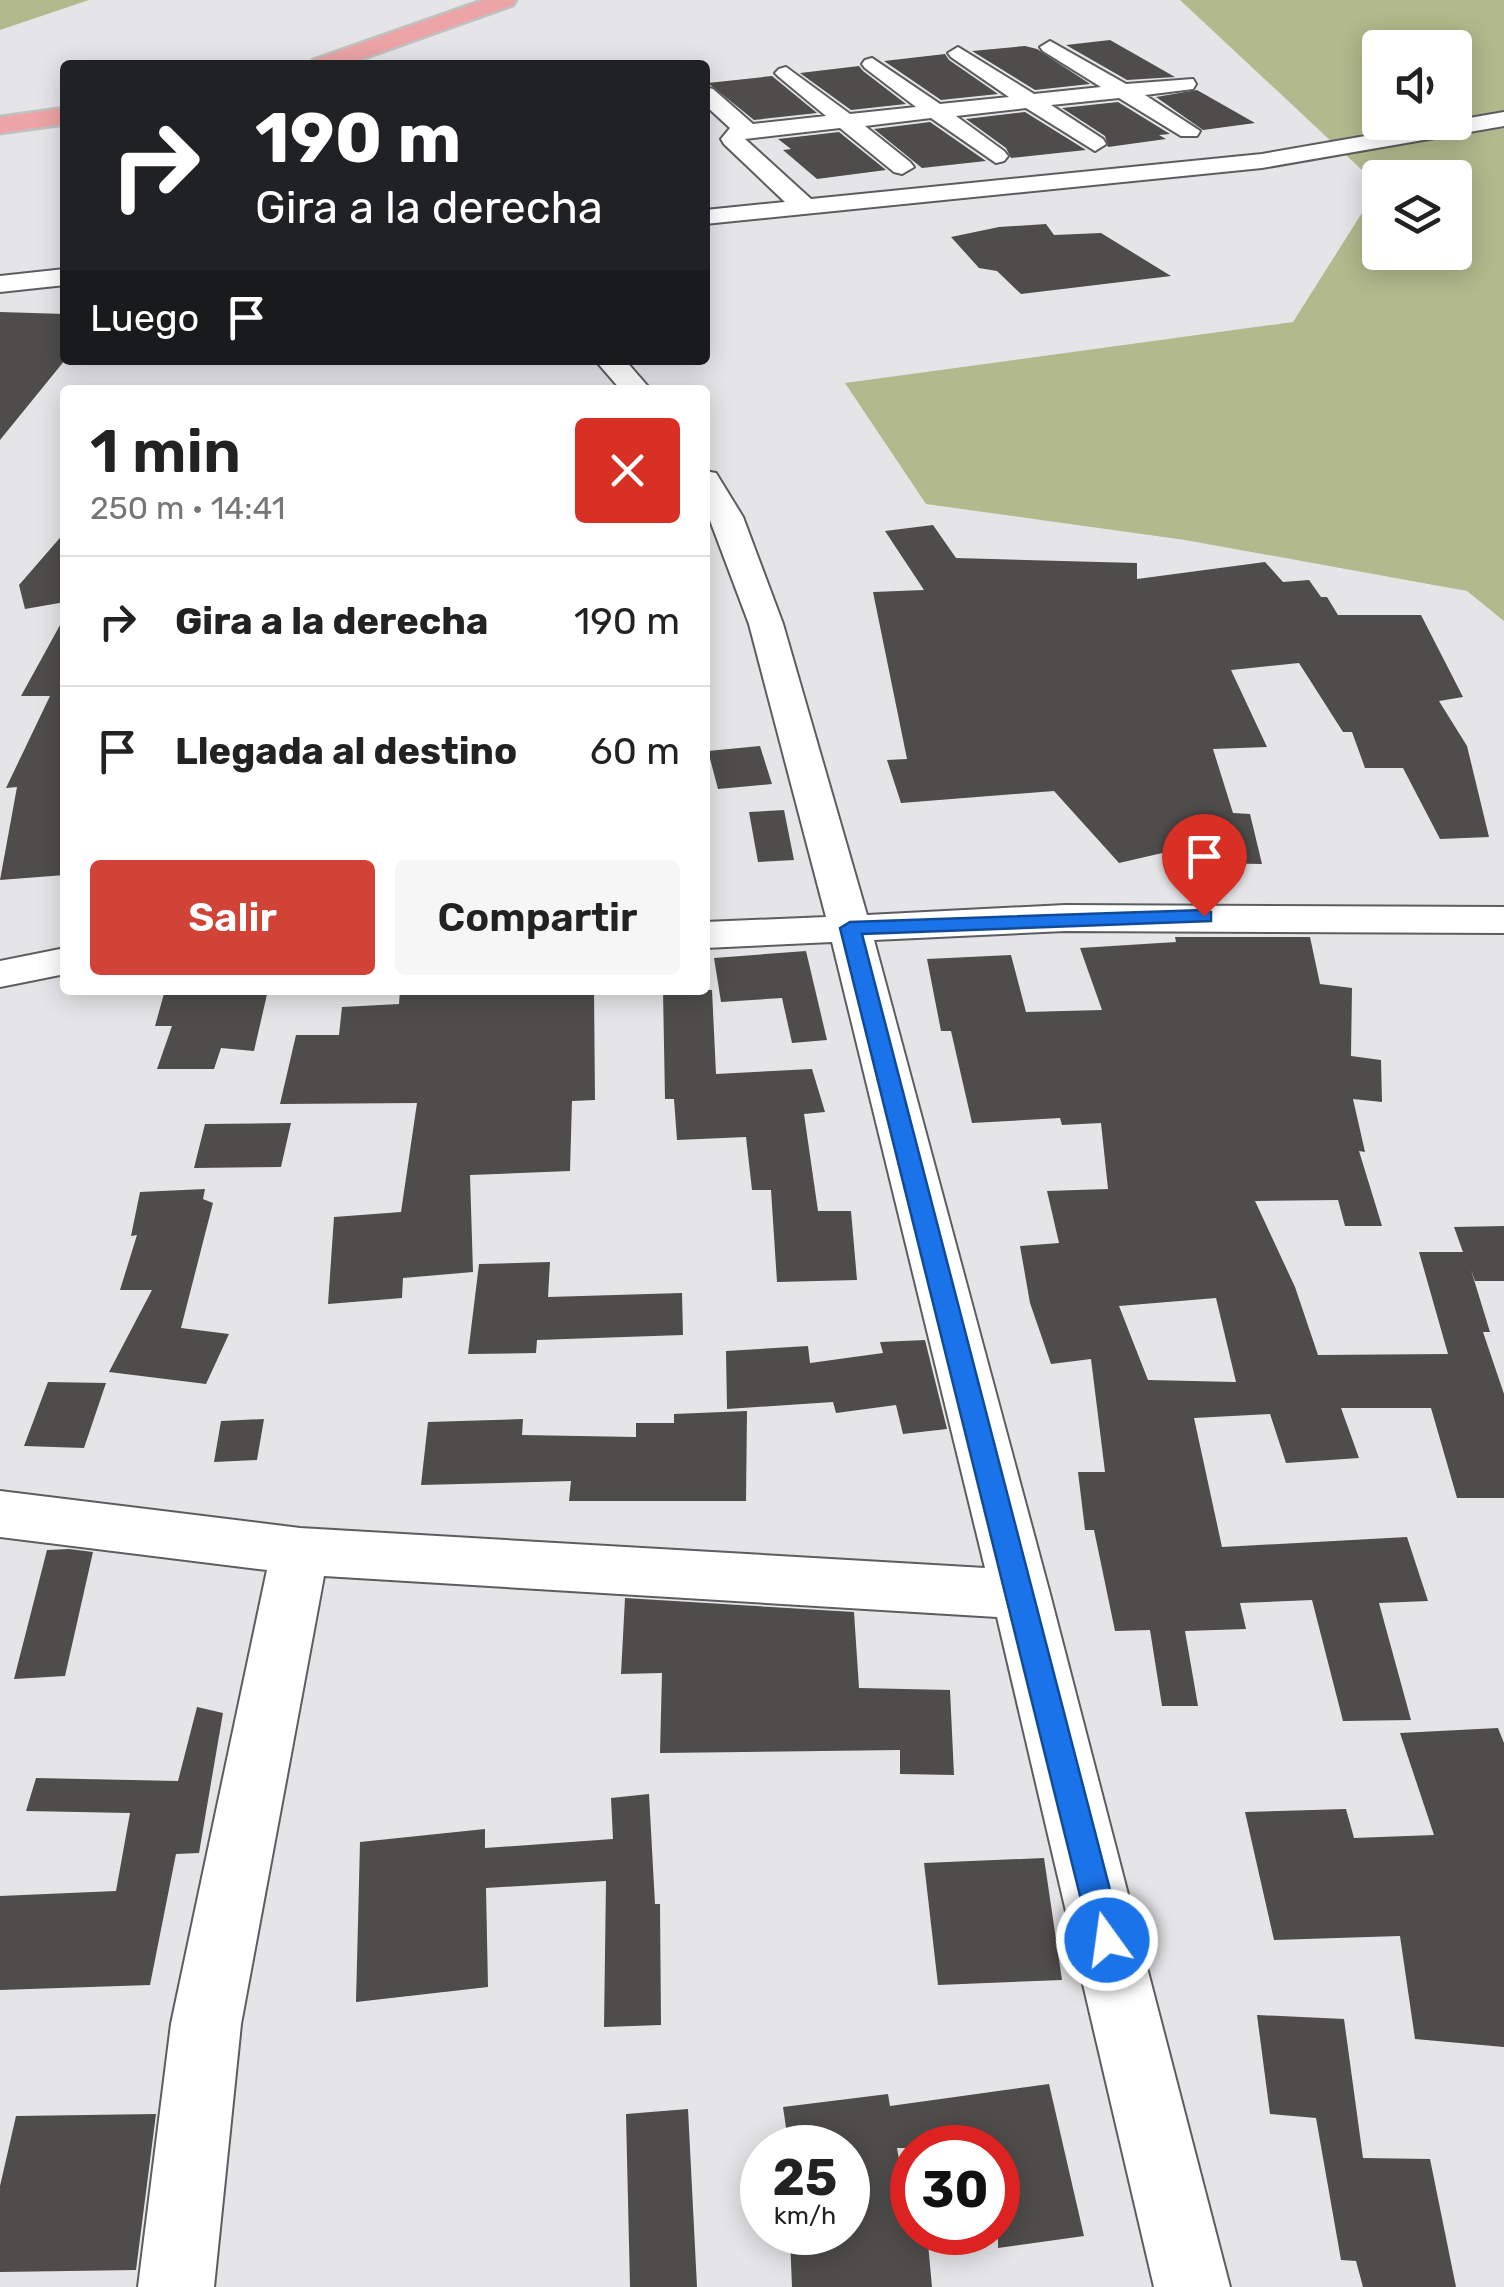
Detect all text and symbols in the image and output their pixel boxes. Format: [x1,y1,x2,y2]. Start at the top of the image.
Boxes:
map controls [1362,30,1472,270]
button: sound [1362,30,1472,140]
text: 190 m [255,97,461,180]
icon: right [90,100,220,230]
button: layers [1362,160,1472,270]
text: Gira a la derecha [255,181,603,234]
icon: arrive [219,290,274,345]
text: Luego [90,295,199,341]
text: 1 min [90,416,241,487]
button: close [575,418,680,523]
text: 250 m · 14:41 [90,489,285,527]
icon: right [90,594,145,649]
text: Gira a la derecha [175,598,488,644]
text: 190 m [574,598,680,644]
icon: arrive [90,724,145,779]
text: Llegada al destino [175,728,517,774]
text: 60 m [590,728,680,774]
pin [1162,814,1247,917]
icon: arrive [1177,829,1232,884]
button: Salir [90,860,375,975]
button: Compartir [395,860,680,975]
position arrow [1055,1888,1159,1992]
speed limit sign: 30 [890,2125,1020,2255]
text: 25 [773,2148,837,2208]
text: km/h [774,2201,836,2230]

